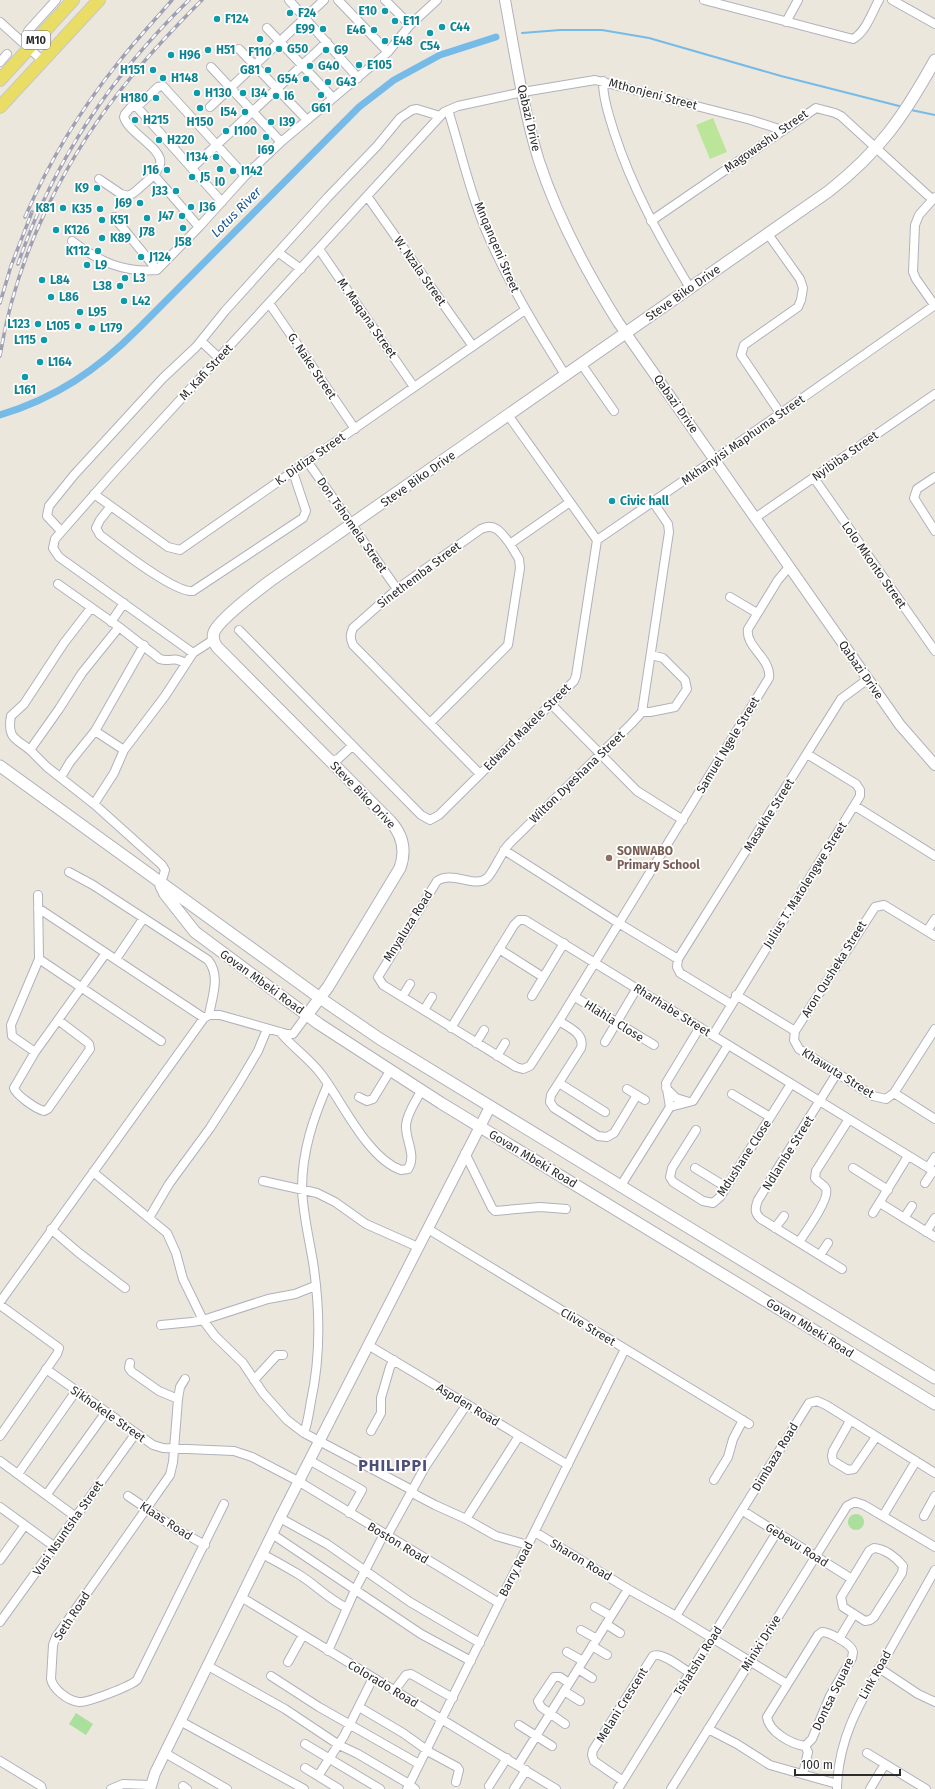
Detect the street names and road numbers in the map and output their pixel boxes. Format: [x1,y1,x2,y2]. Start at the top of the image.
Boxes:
road number: M10 [22,31,50,49]
street label: Mthonjeni Street [607,75,699,113]
street label: Qabazi Drive [515,83,543,153]
street label: Magowashu Street [721,106,811,175]
street label: Mnqanqeni Street [472,200,523,295]
street label: W. Nzala Street [391,234,449,309]
street label: Steve Biko Drive [643,262,723,324]
street label: M. Maqana Street [334,275,400,361]
street label: G. Nake Street [285,330,340,402]
street label: M. Kafi Street [176,341,236,403]
street label: Qabazi Drive [651,372,701,436]
street label: Mkhanyisi Maphuma Street [679,392,808,488]
street label: Nyibiba Street [809,428,881,484]
street label: K. Didiza Street [272,429,348,488]
street label: Steve Biko Drive [378,448,458,510]
street label: Don Tshomela Street [314,475,390,576]
street label: Lolo Mkonto Street [839,519,910,612]
street label: Sinethemba Street [374,539,464,611]
street label: Qabazi Drive [836,638,886,702]
street label: Edward Makele Street [481,680,574,773]
street label: Samuel Ngele Street [694,694,763,796]
street label: Wilton Dyeshana Street [527,727,628,826]
street label: Steve Biko Drive [327,759,399,831]
street label: Masakhe Street [741,775,797,854]
street label: Julius T. Matolengwe Street [760,819,850,951]
street label: Mnyaluza Road [381,888,435,964]
street label: Aron Qusheka Street [799,918,870,1020]
street label: Govan Mbeki Road [217,947,307,1017]
street label: Rharhabe Street [631,981,714,1040]
street label: Hlahla Close [582,997,646,1045]
street label: Khawuta Street [799,1045,877,1101]
street label: Ndlambe Street [760,1113,817,1193]
street label: Mdushane Close [714,1117,774,1199]
street label: Govan Mbeki Road [486,1127,580,1191]
street label: Govan Mbeki Road [764,1295,856,1361]
street label: Clive Street [558,1305,619,1349]
street label: Aspden Road [434,1381,502,1429]
street label: Sikhokele Street [68,1383,149,1445]
street label: Dimbaza Road [749,1420,801,1494]
street label: Vusi Nsuntsha Street [30,1477,106,1578]
street label: Klaas Road [137,1499,195,1543]
street label: Boston Road [365,1519,431,1567]
street label: Gebevu Road [763,1520,831,1570]
street label: Sharon Road [548,1536,614,1584]
street label: Barry Road [496,1539,536,1599]
street label: Seth Road [51,1589,93,1643]
street label: Minixi Drive [738,1612,784,1674]
street label: Tshatshu Road [671,1624,725,1698]
street label: Link Road [856,1648,894,1702]
street label: Dontsa Square [809,1655,857,1733]
street label: Colorado Road [345,1657,421,1711]
street label: Melani Crescent [593,1664,651,1745]

